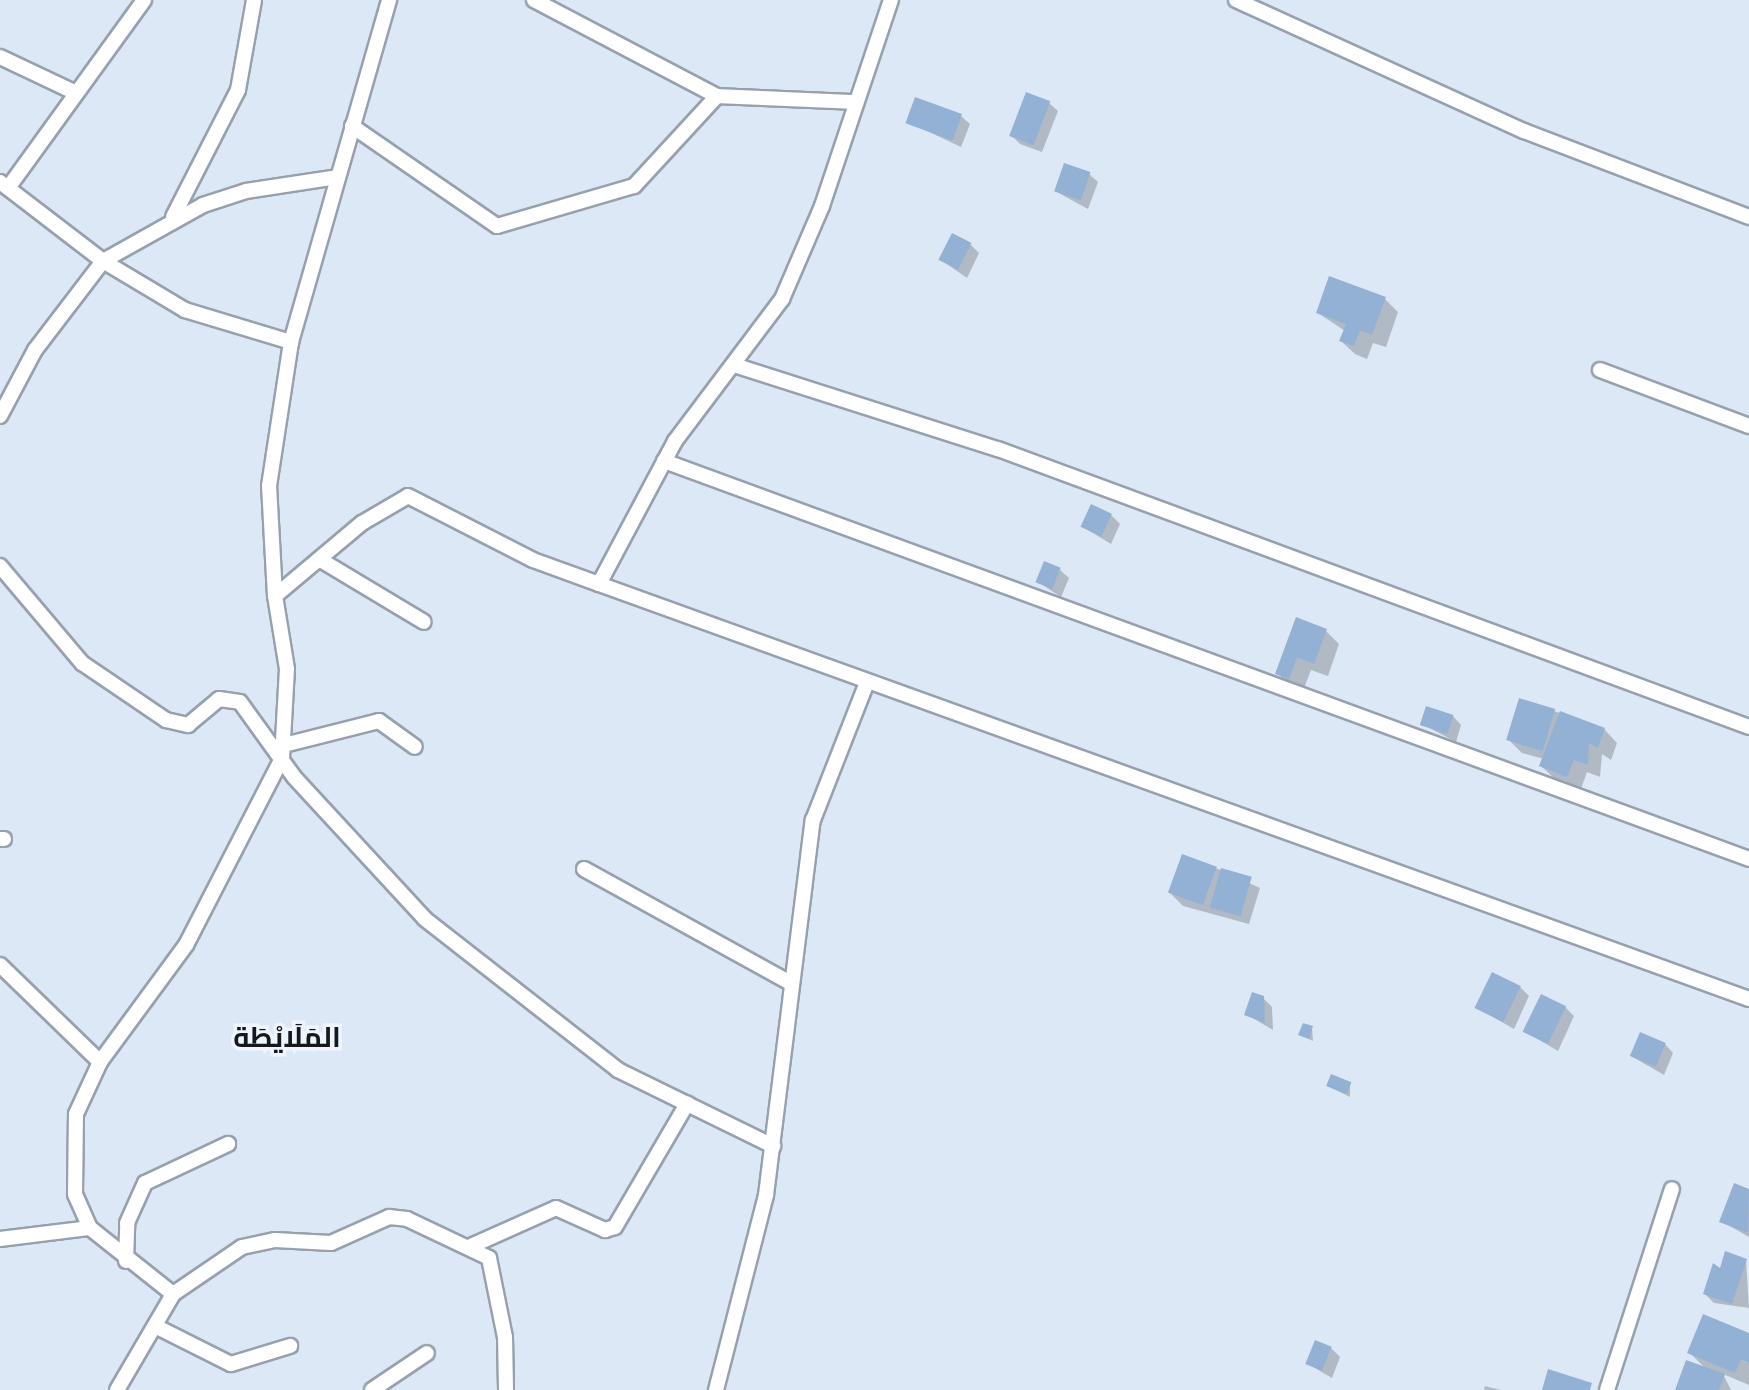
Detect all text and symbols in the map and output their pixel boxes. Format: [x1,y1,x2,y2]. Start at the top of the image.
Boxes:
district label: المَلَايْطَة [233,1020,341,1054]

